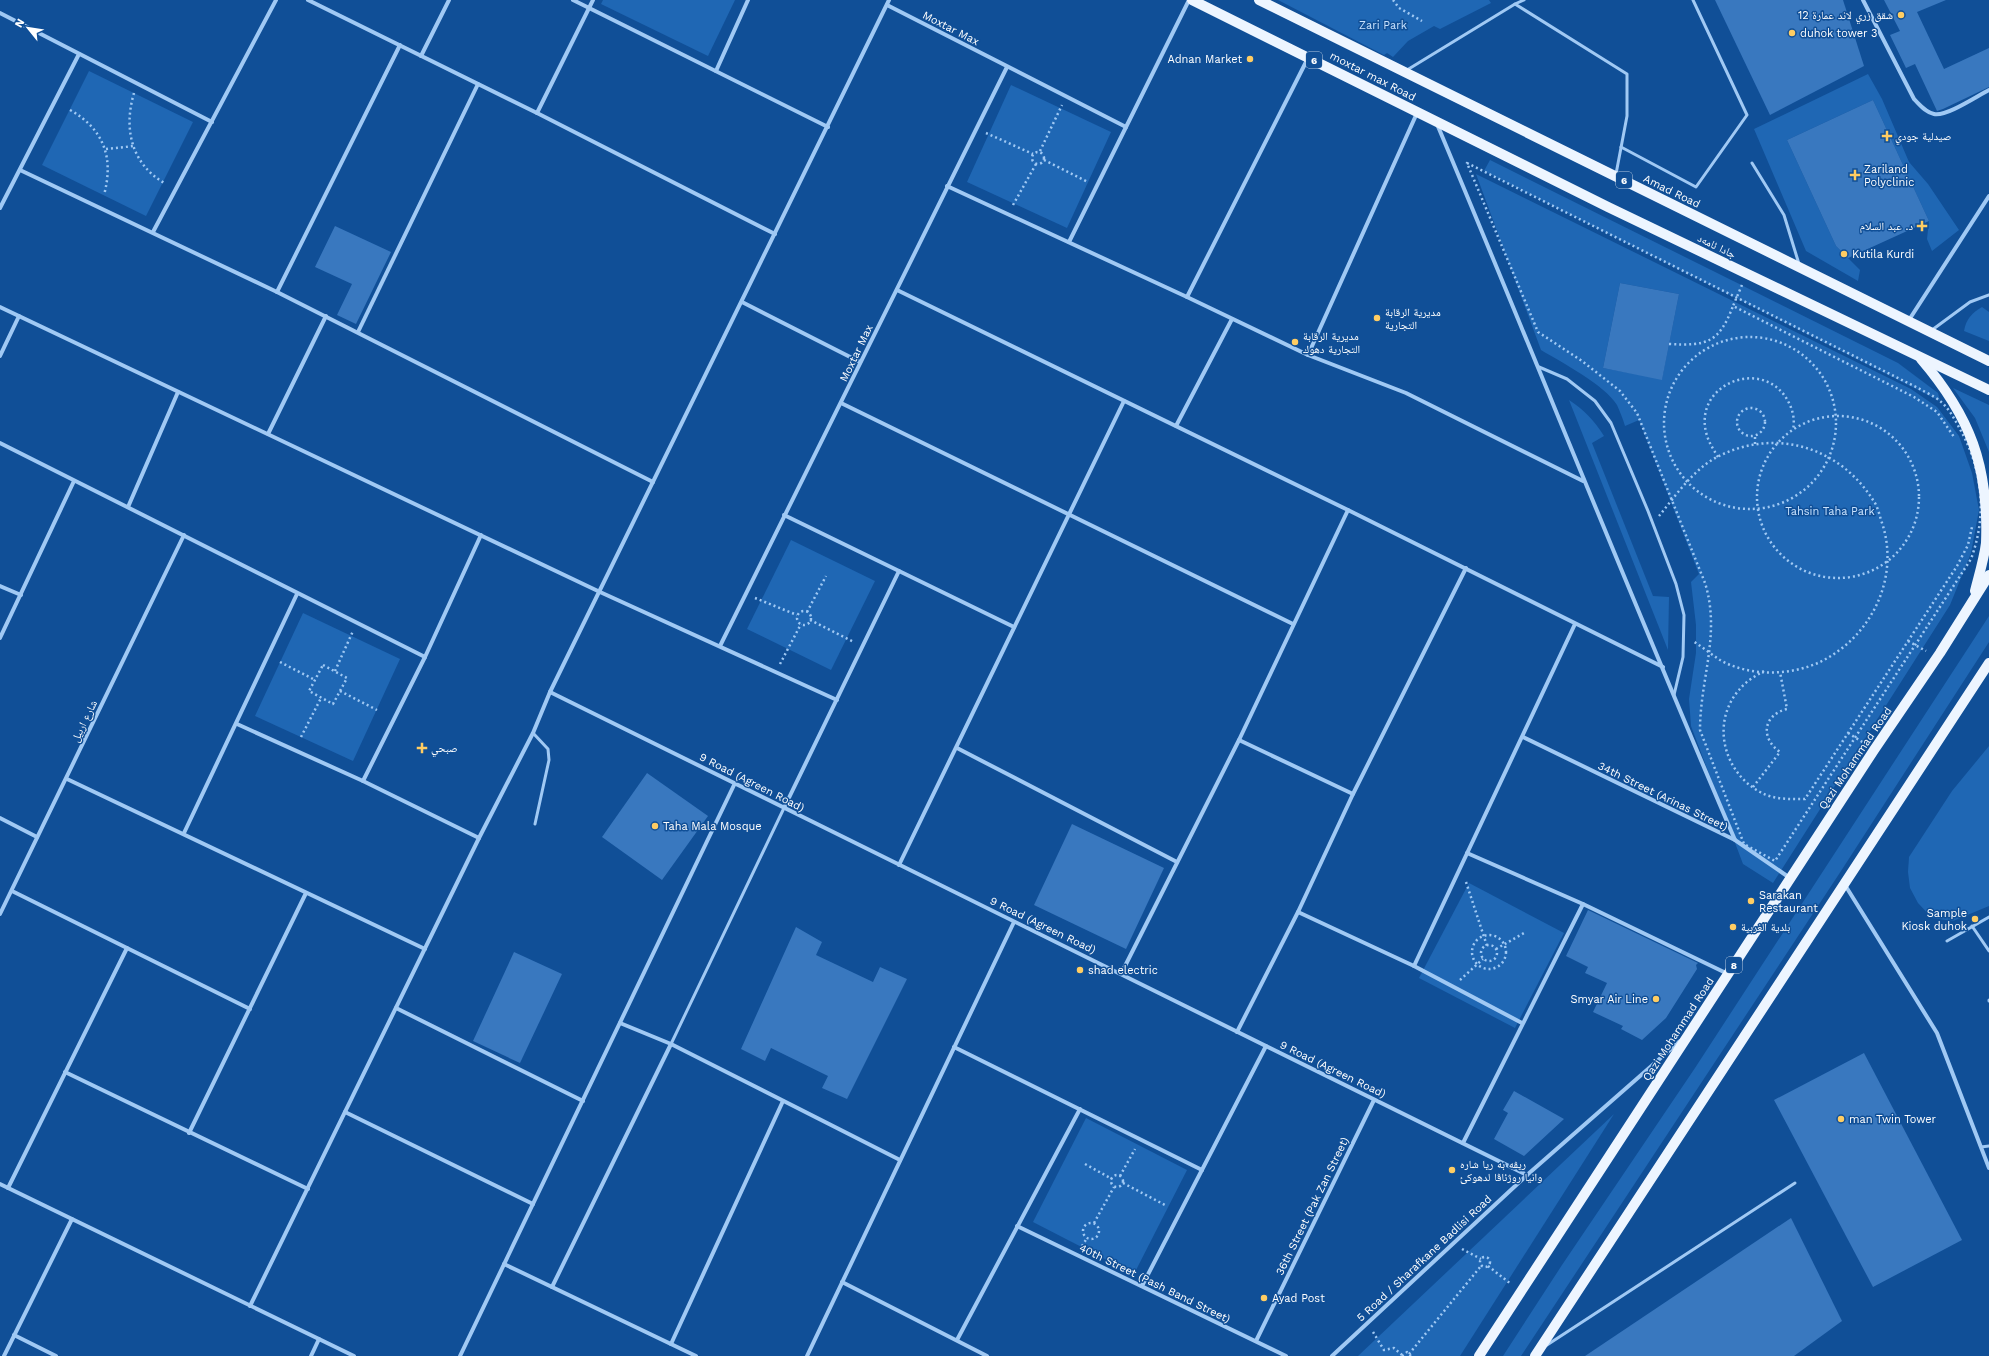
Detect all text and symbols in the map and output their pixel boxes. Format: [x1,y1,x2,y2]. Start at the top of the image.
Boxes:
north arrow [8,8,48,48]
street label: Moxtar Max [920,9,981,48]
place label: شقق زري لاند عمارة 12 [1798,9,1893,24]
marker: شقق زري لاند عمارة 12 [1896,10,1906,20]
text: N [12,16,27,30]
park label: Zari Park [1359,19,1407,32]
place label: duhok tower 3 [1800,27,1877,40]
marker: duhok tower 3 [1787,28,1797,38]
street label: moxtar max Road [1328,49,1418,104]
road number: 6 [1306,52,1322,68]
place label: Adnan Market [1167,53,1242,66]
marker: Adnan Market [1245,54,1255,64]
place label: صيدلية جودي [1895,130,1951,145]
marker: صيدلية جودي [1882,131,1892,141]
place label: Zariland Polyclinic [1864,163,1914,189]
marker: Zariland Polyclinic [1849,169,1861,181]
road number: 6 [1616,172,1632,188]
street label: Amad Road [1641,172,1702,211]
place label: د. عبد السلام [1860,220,1913,233]
marker: د. عبد السلام [1916,220,1928,232]
street label: جادا ئامەد [1695,232,1738,261]
place label: Kutila Kurdi [1852,248,1914,261]
marker: Kutila Kurdi [1839,249,1849,259]
place label: مديرية الرقابة التجارية [1385,306,1441,332]
marker: مديرية الرقابة التجارية [1372,313,1382,323]
street label: Moxtar Max [837,322,876,384]
place label: مديرية الرقابة التجارية دهوك [1303,330,1360,356]
marker: مديرية الرقابة التجارية دهوك [1290,337,1300,347]
park label: Tahsin Taha Park [1785,505,1875,518]
street label: شارع اربيل [69,698,100,744]
street label: Qazi Mohammad Road [1816,705,1895,812]
marker: صبحي [416,742,428,754]
place label: صبحي [431,742,458,757]
street label: 9 Road (Agreen Road) [697,750,807,815]
street label: 34th Street (Arinas Street) [1596,759,1730,834]
place label: Taha Mala Mosque [663,820,762,833]
marker: Taha Mala Mosque [650,821,660,831]
place label: Sarakan Restaurant [1759,889,1818,915]
street label: 9 Road (Agreen Road) [988,894,1098,957]
marker: Sarakan Restaurant [1746,896,1756,906]
place label: Sample Kiosk duhok [1901,907,1967,933]
marker: Sample Kiosk duhok [1970,914,1980,924]
place label: بلدية الغربية [1741,921,1790,934]
marker: بلدية الغربية [1728,922,1738,932]
road number: 8 [1726,957,1742,973]
place label: shad electric [1088,964,1158,977]
marker: shad electric [1075,965,1085,975]
street label: Qazi Mohammad Road [1640,975,1717,1083]
place label: Smyar Air Line [1571,993,1648,1006]
marker: Smyar Air Line [1651,994,1661,1004]
street label: 9 Road (Agreen Road) [1278,1038,1388,1101]
place label: man Twin Tower [1849,1113,1937,1126]
marker: man Twin Tower [1836,1114,1846,1124]
street label: 36th Street (Pak Zan Street) [1273,1135,1352,1277]
place label: ريڤه به ريا شاره وانيا روژئاڤا لدهوكئ [1460,1158,1542,1184]
marker: ريڤه به ريا شاره وانيا روژئاڤا لدهوكئ [1447,1165,1457,1175]
street label: 5 Road / Sharafkane Badlisi Road [1354,1192,1494,1324]
street label: 40th Street (Pash Band Street) [1077,1241,1232,1326]
place label: Ayad Post [1272,1292,1325,1305]
marker: Ayad Post [1259,1293,1269,1303]

